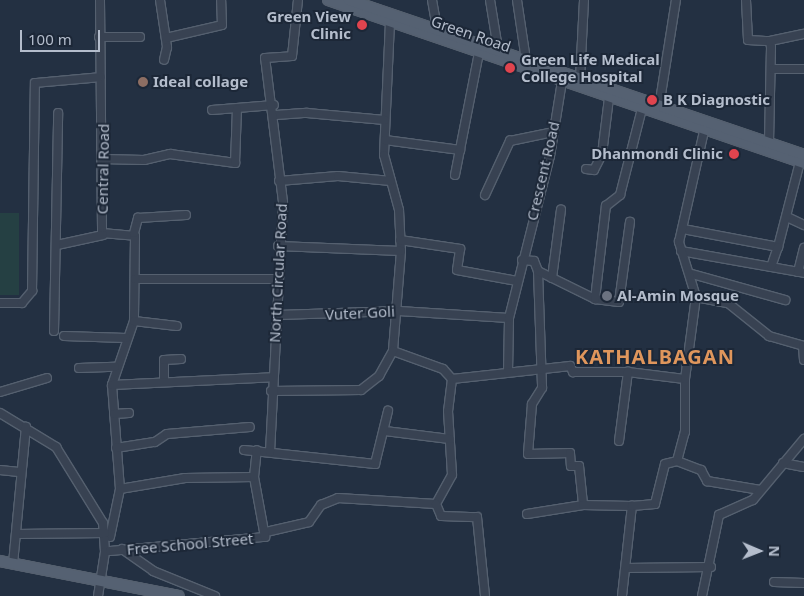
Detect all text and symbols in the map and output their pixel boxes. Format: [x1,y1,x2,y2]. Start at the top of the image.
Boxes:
place label: Green View Clinic [266,7,351,42]
street label: Green Road [429,12,513,56]
marker: Green View Clinic [355,18,369,32]
scale bar [22,20,102,52]
text: 100 m [28,29,72,49]
place label: Green Life Medical College Hospital [521,50,660,85]
marker: Green Life Medical College Hospital [503,61,517,75]
place label: Ideal collage [153,73,248,91]
marker: Ideal collage [137,76,149,88]
place label: B K Diagnostic [663,91,770,109]
marker: B K Diagnostic [645,93,659,107]
street label: Crescent Road [523,120,563,222]
street label: Central Road [93,123,113,215]
place label: Dhanmondi Clinic [591,145,723,163]
marker: Dhanmondi Clinic [727,147,741,161]
street label: North Circular Road [265,203,291,343]
place label: Al-Amin Mosque [617,287,739,305]
marker: Al-Amin Mosque [601,290,613,302]
street label: Vuter Goli [325,302,395,324]
district label: KATHALBAGAN [574,344,736,368]
north arrow [734,526,784,576]
street label: Free School Street [126,529,254,559]
text: N [765,545,784,557]

